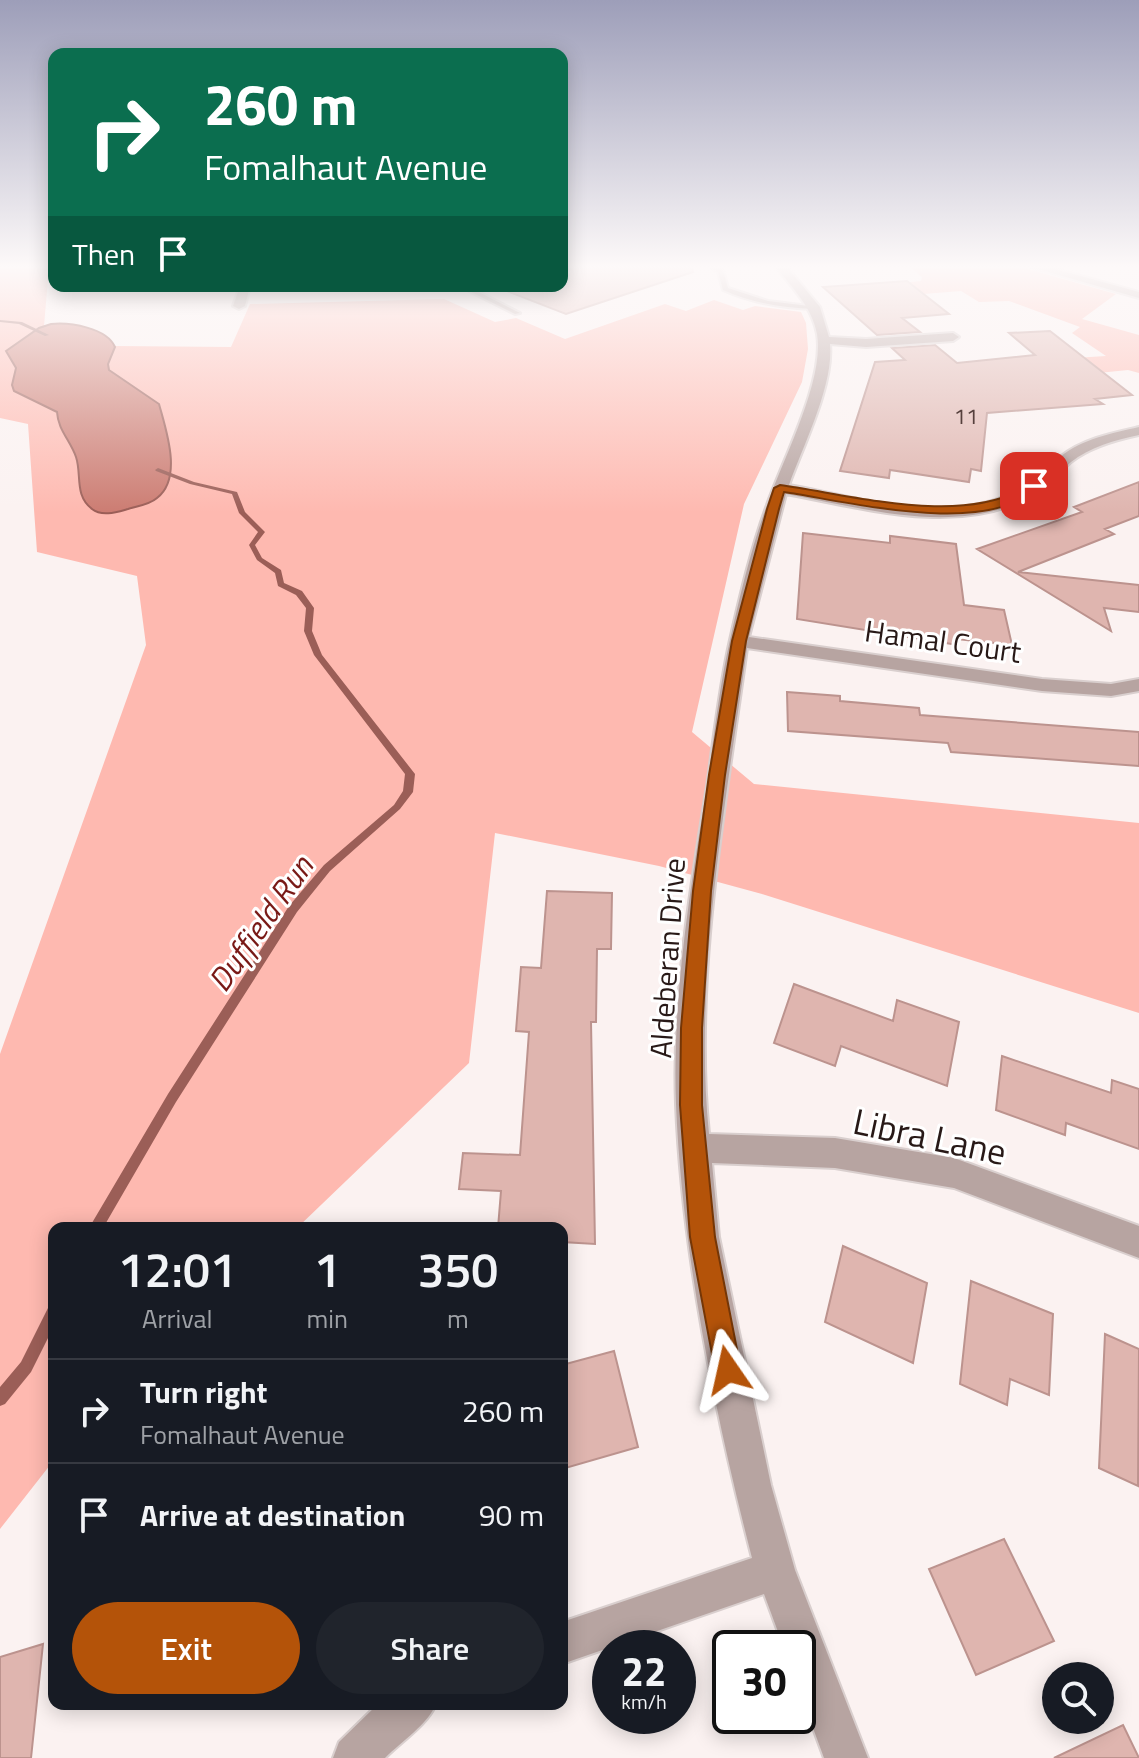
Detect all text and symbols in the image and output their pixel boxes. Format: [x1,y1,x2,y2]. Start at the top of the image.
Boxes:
text: 260 m [204,62,357,147]
icon: right [72,80,176,184]
text: Fomalhaut Avenue [204,139,487,194]
text: Then [72,231,135,277]
icon: arrive [151,232,195,276]
house number: 11 [954,399,978,433]
pin [1000,452,1068,520]
icon: arrive [1012,464,1056,508]
street label: Hamal Court [862,607,1025,675]
water label: Duffield Run [195,844,325,1001]
street label: Aldeberan Drive [637,856,697,1060]
street label: Libra Lane [848,1093,1012,1179]
text: 12:01 [118,1233,237,1306]
text: 1 [314,1233,341,1306]
text: 350 [418,1233,498,1306]
text: Arrival [142,1299,212,1338]
text: min [306,1299,348,1338]
text: m [447,1299,469,1338]
position arrow [686,1328,770,1412]
text: Turn right [140,1369,268,1415]
text: 260 m [462,1388,544,1434]
icon: right [72,1389,116,1433]
text: Fomalhaut Avenue [140,1415,345,1454]
text: Arrive at destination [140,1492,405,1538]
text: 90 m [479,1492,544,1538]
icon: arrive [72,1493,116,1537]
button: Exit [72,1602,300,1694]
button: Share [316,1602,544,1694]
speed limit sign: 30 [712,1630,816,1734]
text: 22 [622,1641,666,1702]
map controls [1042,1662,1114,1734]
button: search [1042,1662,1114,1734]
text: km/h [621,1686,667,1717]

